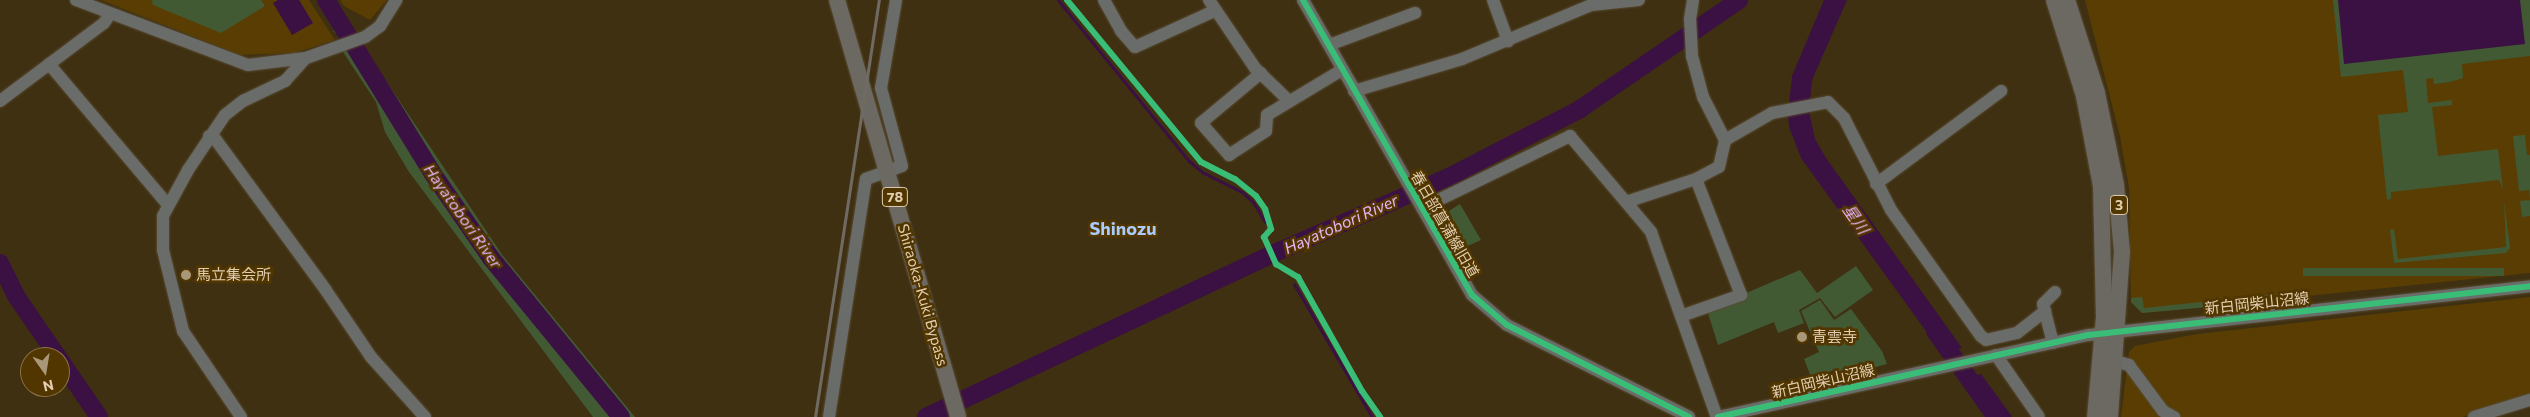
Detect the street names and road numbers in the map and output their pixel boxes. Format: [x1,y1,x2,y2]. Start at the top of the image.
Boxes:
street label: 春日部菖蒲線旧道 [1407,168,1483,280]
road number: 78 [881,186,909,208]
road number: 3 [2109,194,2129,216]
street label: Shiraoka-Kuki Bypass [894,222,952,368]
street label: 新白岡柴山沼線 [2204,289,2310,317]
street label: 新白岡柴山沼線 [1770,360,1876,402]

